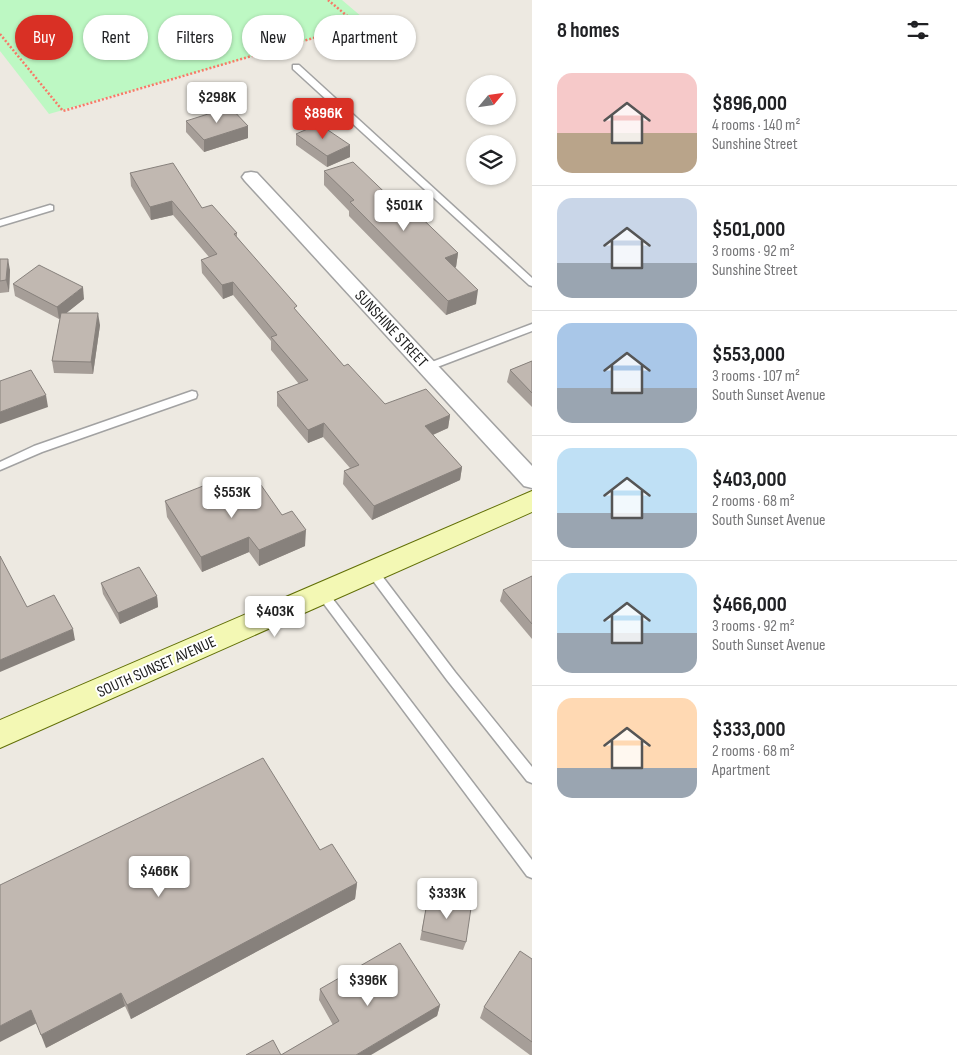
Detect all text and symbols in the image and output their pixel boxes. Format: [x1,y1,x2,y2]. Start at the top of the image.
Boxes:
chip: Buy [15,15,73,60]
chip: Rent [83,15,148,60]
chip: Filters [158,15,232,60]
chip: New [242,15,304,60]
chip: Apartment [314,15,416,60]
icon: filters [904,16,932,44]
text: 8 homes [557,18,620,43]
north arrow [466,75,516,125]
map controls [466,75,516,185]
pin: $298K [182,82,252,124]
text: $298K [198,88,236,107]
text: $896,000 [712,91,787,116]
icon: home [597,93,657,153]
pin: $896K [288,98,358,140]
text: $896K [304,104,342,123]
text: 4 rooms · 140 m² [712,116,800,135]
button: layers [466,135,516,185]
text: Sunshine Street [712,135,798,154]
pin: $501K [369,190,439,232]
text: $501K [385,196,423,215]
text: $501,000 [712,217,785,242]
icon: home [597,218,657,278]
text: 3 rooms · 92 m² [712,242,795,261]
text: Sunshine Street [712,261,798,280]
street label: SUNSHINE STREET [350,286,432,372]
text: $553,000 [712,342,785,367]
icon: home [597,343,657,403]
text: 3 rooms · 107 m² [712,367,800,386]
text: South Sunset Avenue [712,386,826,405]
text: $403,000 [712,467,786,492]
icon: home [597,468,657,528]
pin: $553K [197,476,267,519]
text: $553K [213,483,251,502]
text: 2 rooms · 68 m² [712,492,795,511]
text: South Sunset Avenue [712,511,826,530]
text: $466,000 [712,592,787,617]
icon: home [597,593,657,653]
pin: $403K [240,596,310,638]
text: $403K [256,602,294,621]
text: 3 rooms · 92 m² [712,617,795,636]
street label: SOUTH SUNSET AVENUE [94,633,219,702]
text: South Sunset Avenue [712,636,826,655]
text: $333,000 [712,717,786,742]
icon: home [597,718,657,778]
text: 2 rooms · 68 m² [712,742,795,761]
text: Apartment [712,761,770,780]
pin: $466K [124,856,194,898]
text: $466K [140,862,178,881]
pin: $333K [412,878,482,920]
text: $333K [428,884,466,903]
pin: $396K [333,964,403,1007]
text: $396K [349,971,387,990]

